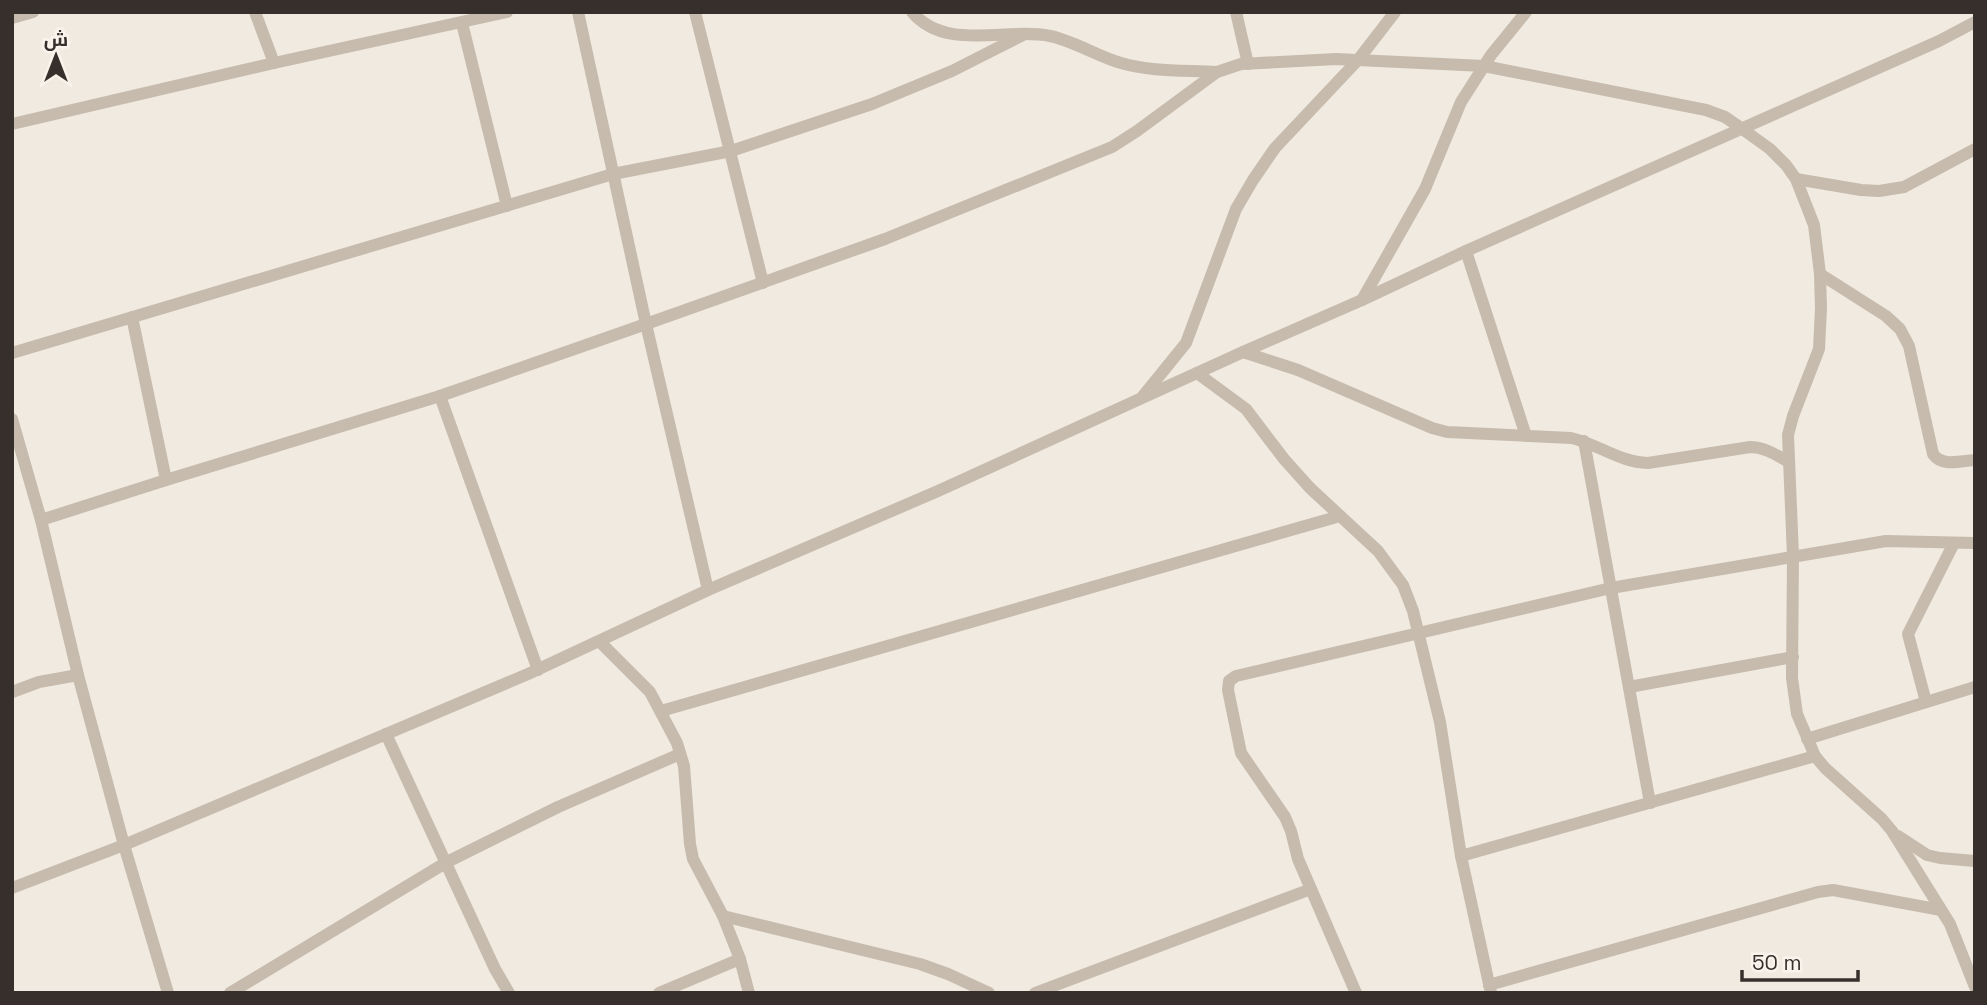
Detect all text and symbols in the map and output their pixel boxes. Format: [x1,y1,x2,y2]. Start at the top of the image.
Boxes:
north arrow [21,21,91,91]
text: ش [44,27,68,52]
scale bar [1742,939,1857,983]
text: 50 m [1752,949,1802,976]

